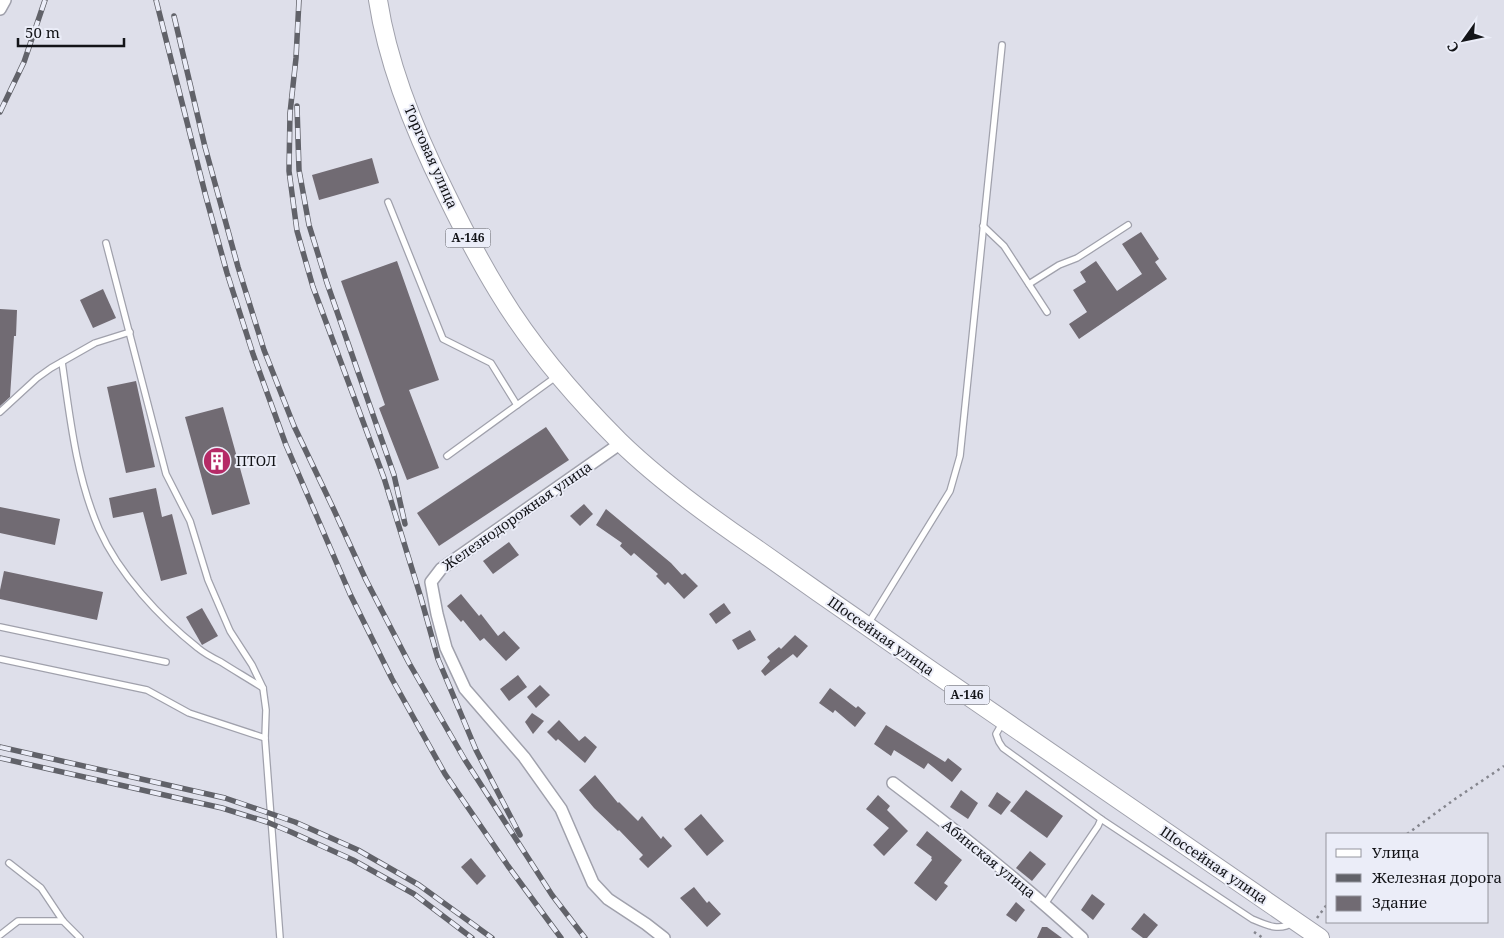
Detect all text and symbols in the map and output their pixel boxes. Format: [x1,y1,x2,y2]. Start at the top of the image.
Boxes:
scale bar [18,15,124,47]
north arrow [1439,15,1489,65]
text: 50 m [25,22,60,42]
text: С [1442,38,1463,56]
street label: Торговая улица [400,102,463,211]
road number: А-146 [446,228,490,248]
building icon: ПТОЛ [202,446,232,476]
place label: ПТОЛ [236,451,276,470]
street label: Железнодорожная улица [437,457,595,575]
street label: Шоссейная улица [824,592,938,680]
road number: А-146 [944,686,990,704]
street label: Абинская улица [939,815,1040,902]
street label: Шоссейная улица [1157,821,1272,908]
legend [1326,833,1489,923]
text: Улица [1372,842,1420,862]
text: Железная дорога [1371,867,1502,887]
text: Здание [1372,892,1427,912]

